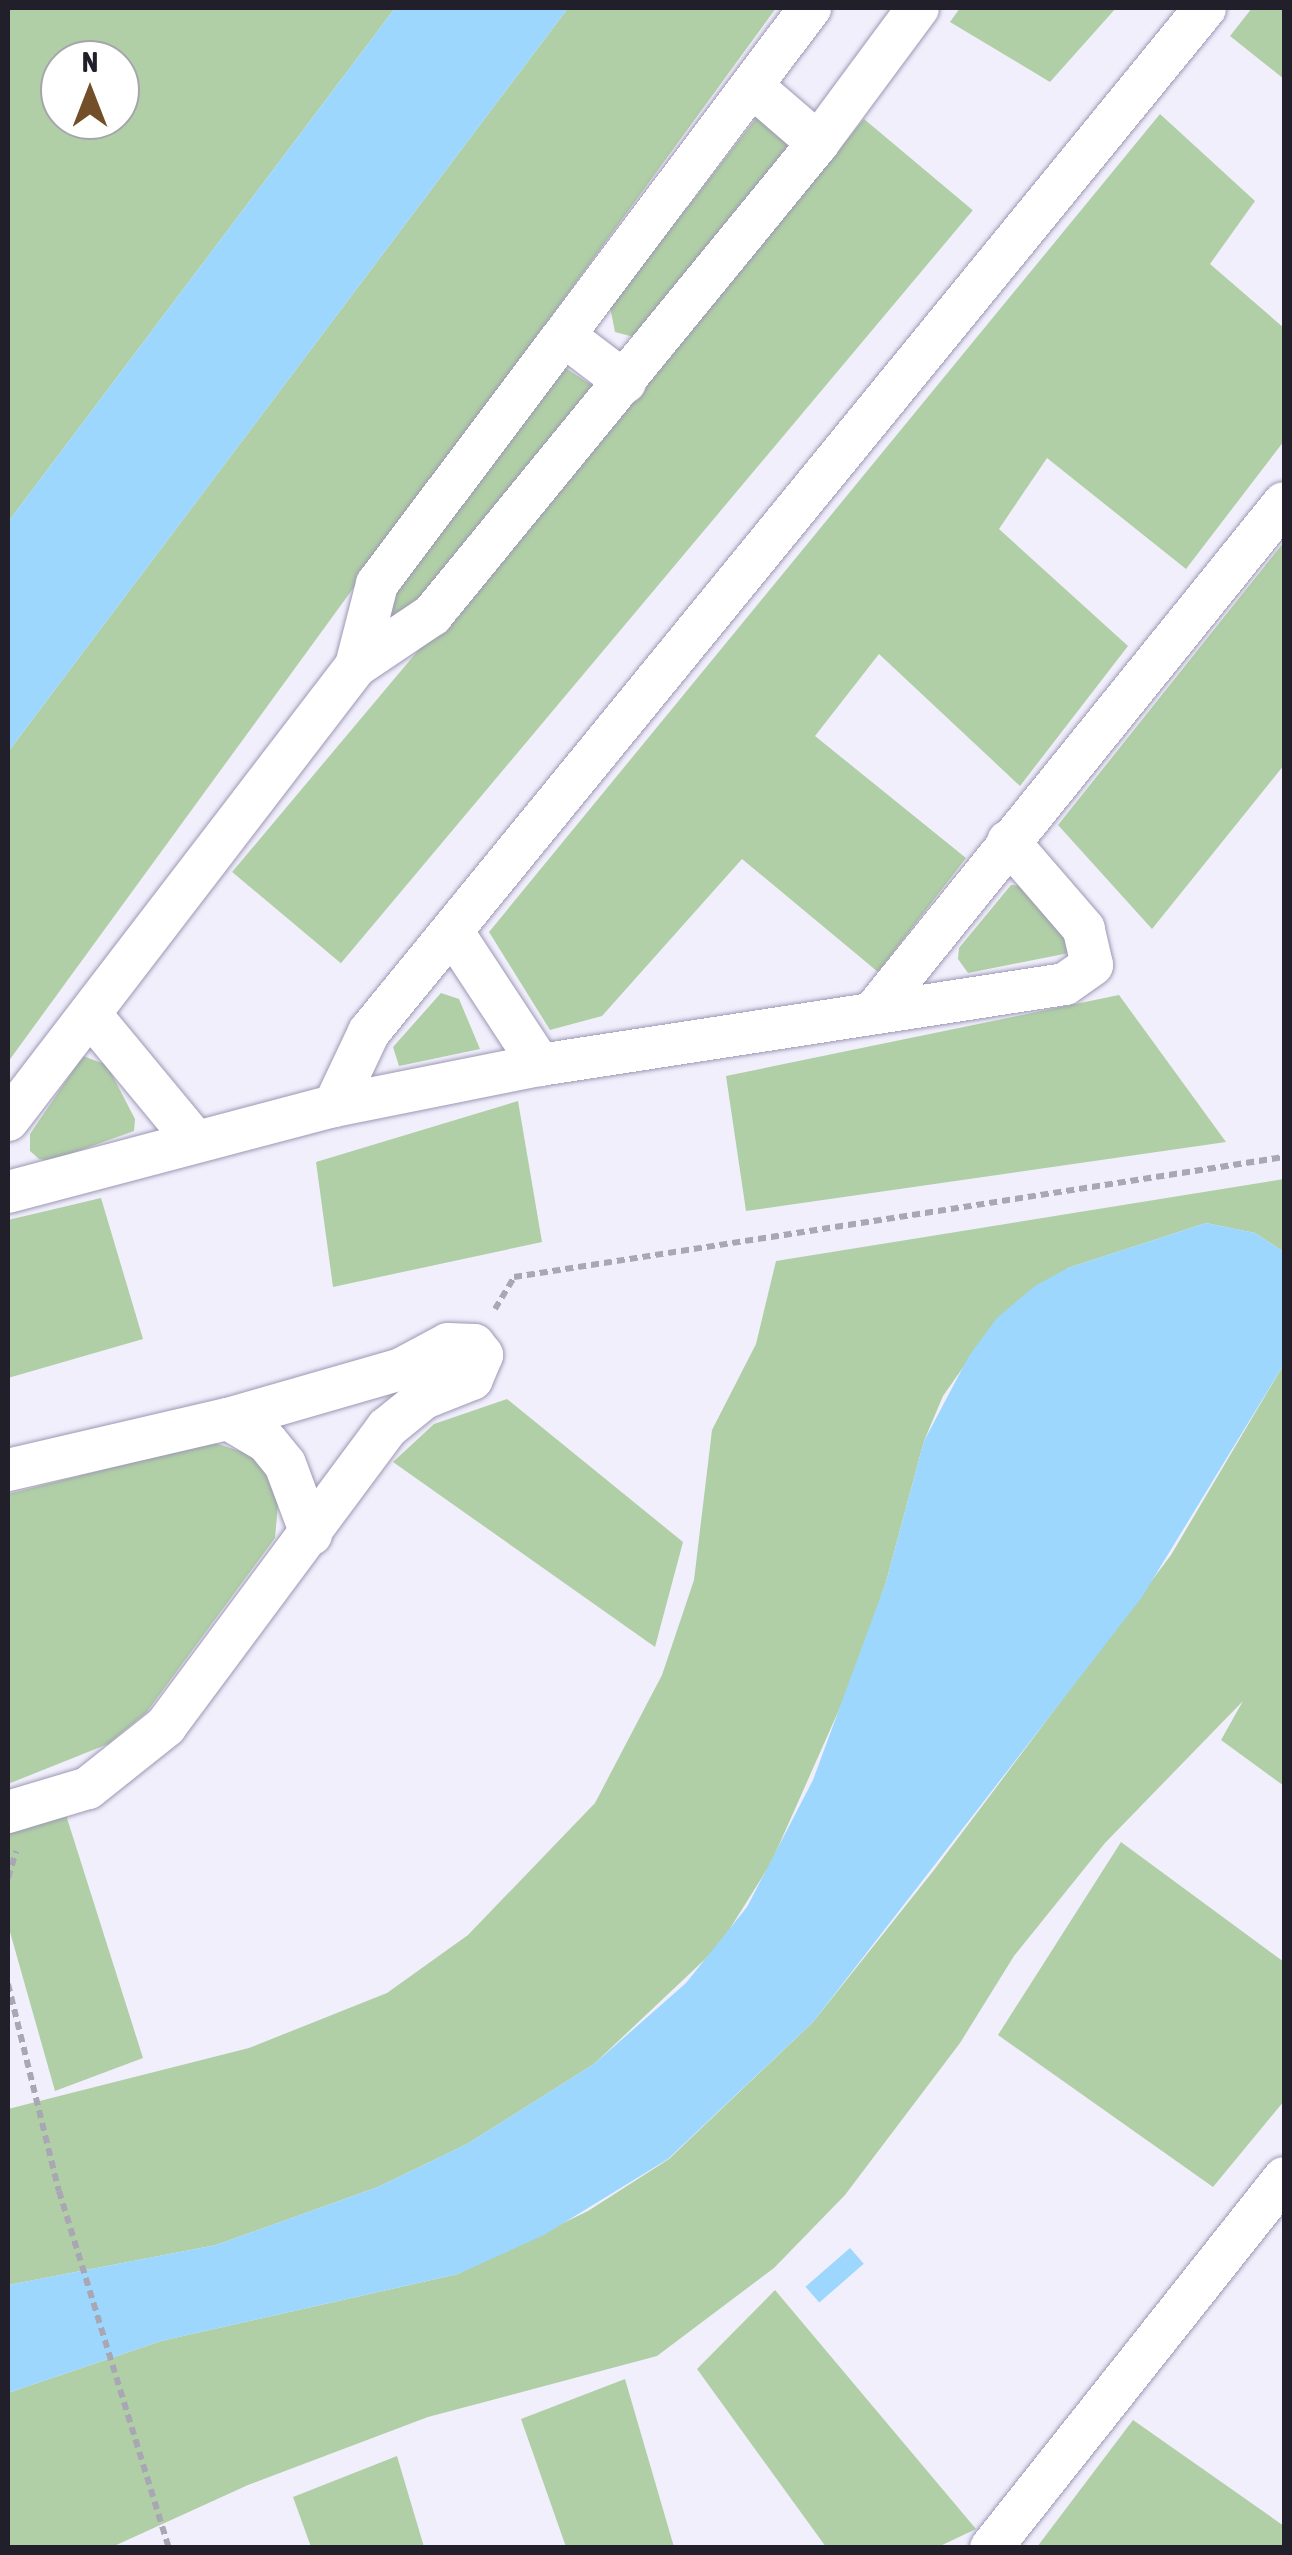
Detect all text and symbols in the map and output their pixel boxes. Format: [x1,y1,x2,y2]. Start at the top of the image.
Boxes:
north arrow [40,40,140,140]
text: N [82,46,98,78]

